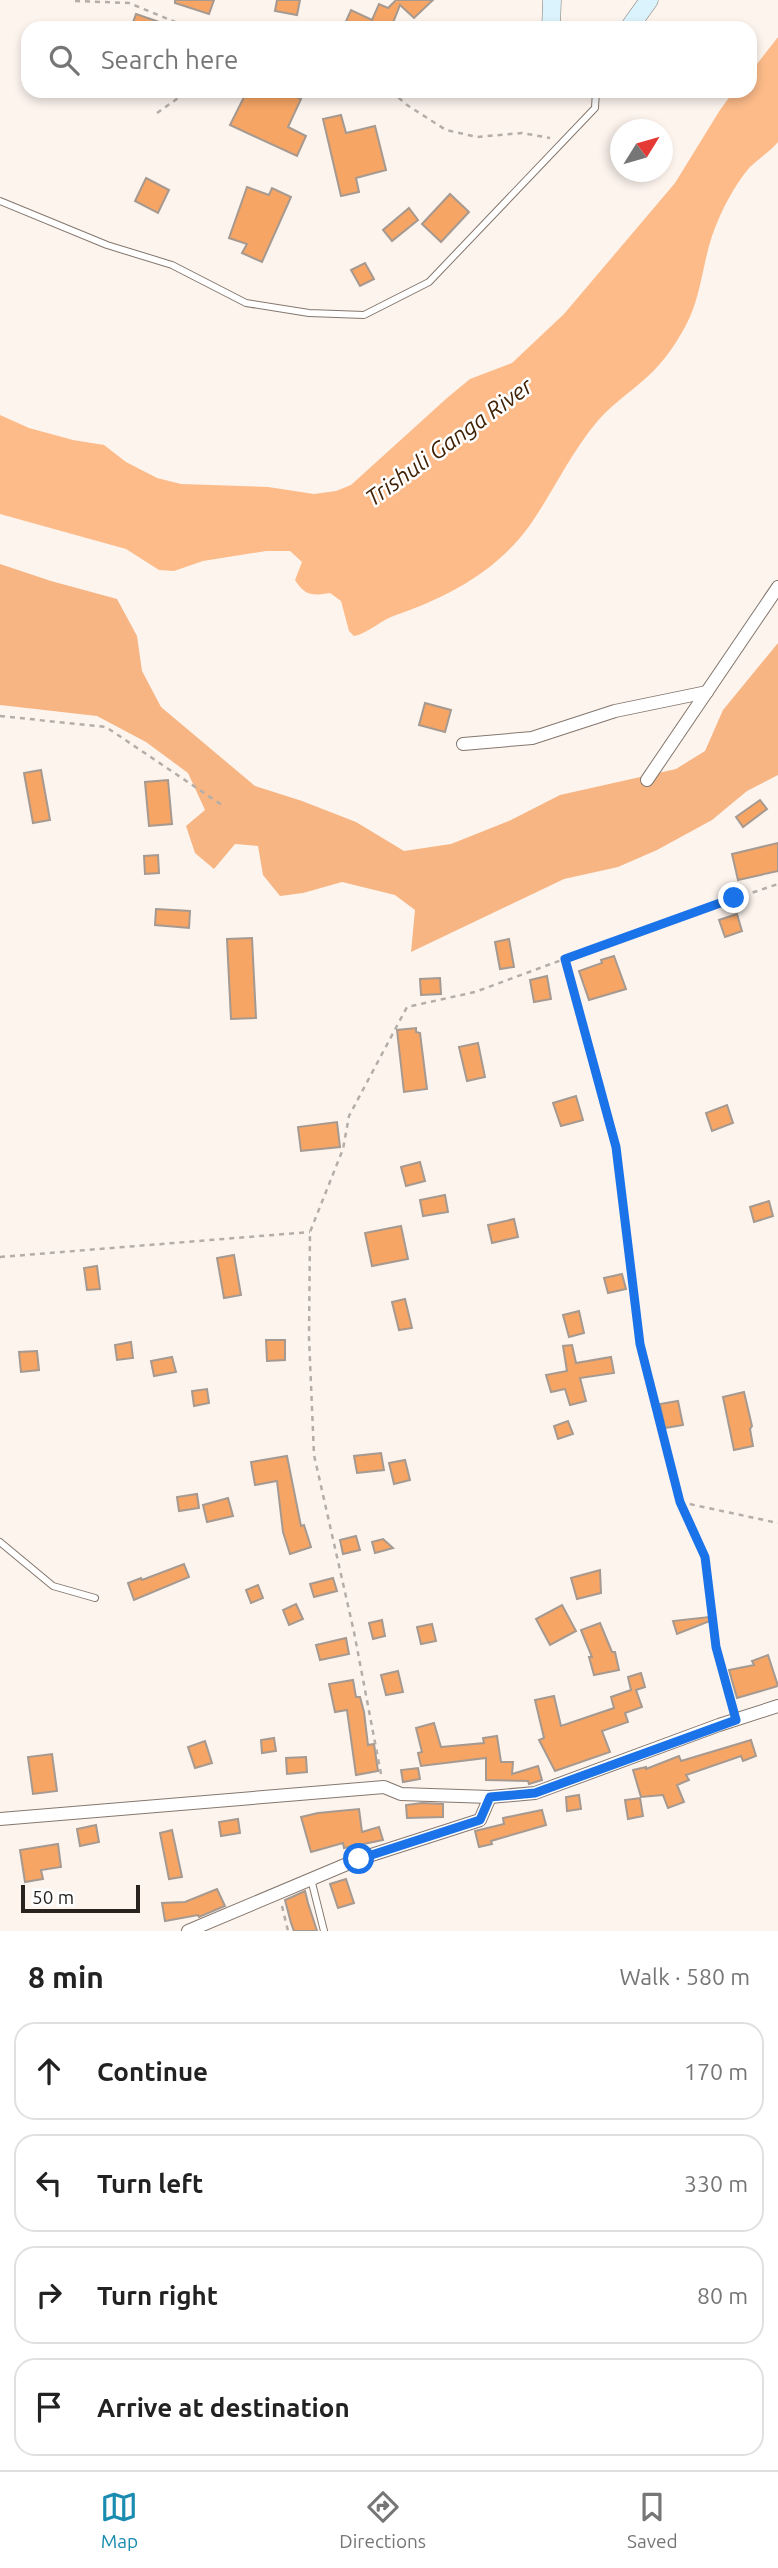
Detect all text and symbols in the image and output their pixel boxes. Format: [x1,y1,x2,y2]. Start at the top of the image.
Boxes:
search box [21,21,757,98]
icon: search [45,41,83,79]
text: Search here [101,45,238,74]
north arrow [610,119,673,182]
water label: Trishuli Ganga River [360,372,538,510]
route end [718,882,749,913]
route start [343,1843,374,1874]
scale bar [21,1882,140,1914]
text: 50 m [32,1886,74,1908]
text: 8 min [28,1960,104,1994]
text: Walk · 580 m [619,1964,750,1989]
icon: ahead [30,2052,68,2090]
text: Continue [97,2057,208,2086]
text: 170 m [684,2059,748,2084]
icon: left [30,2164,68,2202]
text: Turn left [97,2169,203,2198]
text: 330 m [684,2171,748,2196]
icon: right [30,2276,68,2314]
text: Turn right [97,2281,218,2310]
text: 80 m [697,2283,748,2308]
icon: arrive [30,2388,68,2426]
text: Arrive at destination [97,2393,350,2422]
tab: Map [100,2488,138,2552]
tab: Directions [339,2488,426,2552]
tab: Saved [627,2488,678,2552]

